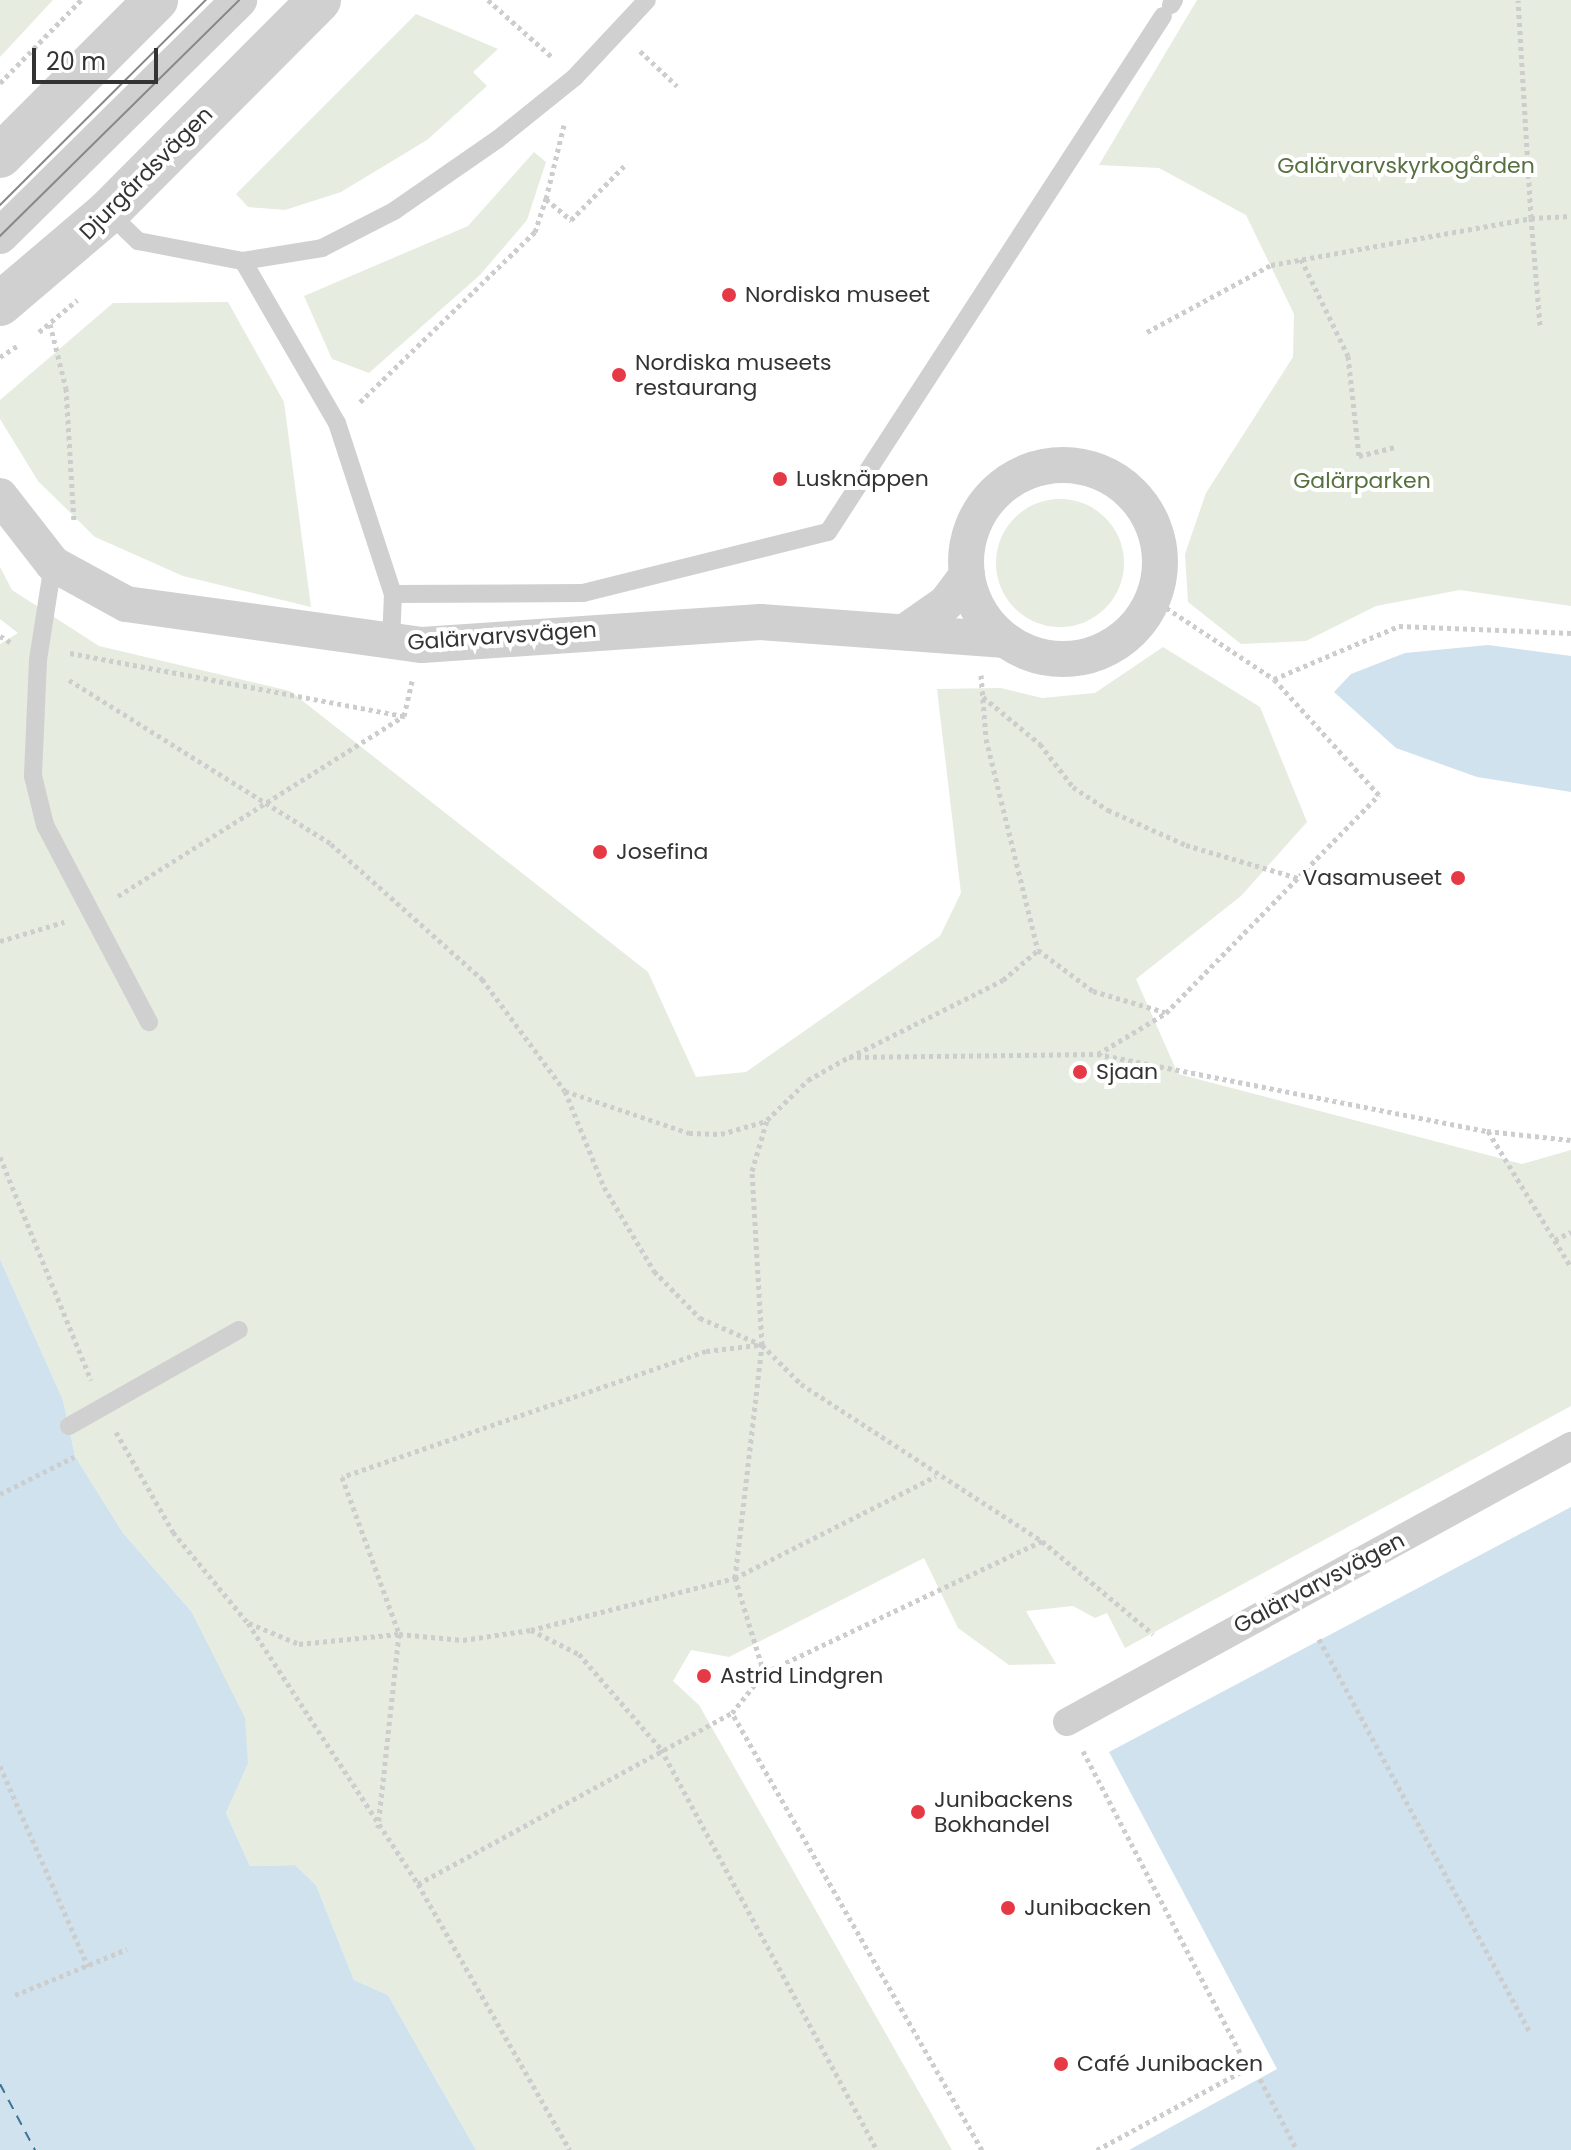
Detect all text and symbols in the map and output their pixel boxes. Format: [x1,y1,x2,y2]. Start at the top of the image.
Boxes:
scale bar [36,32,162,82]
text: 20 m [46,45,106,78]
street label: Djurgårdsvägen [74,101,218,245]
park label: Galärvarvskyrkogården [1277,153,1535,179]
place label: Nordiska museet [745,282,930,308]
marker: Nordiska museet [720,286,738,304]
place label: Nordiska museets restaurang [635,349,832,400]
marker: Nordiska museets restaurang [610,366,628,384]
place label: Lusknäppen [796,466,929,492]
park label: Galärparken [1293,468,1431,494]
marker: Lusknäppen [771,470,789,488]
street label: Galärvarvsvägen [407,616,597,656]
place label: Josefina [616,839,708,865]
marker: Josefina [591,843,609,861]
place label: Vasamuseet [1302,865,1442,891]
marker: Vasamuseet [1449,869,1467,887]
place label: Sjaan [1096,1059,1158,1085]
marker: Sjaan [1071,1063,1089,1081]
street label: Galärvarvsvägen [1229,1527,1409,1639]
place label: Astrid Lindgren [720,1663,883,1689]
marker: Astrid Lindgren [695,1667,713,1685]
place label: Junibackens Bokhandel [934,1786,1073,1838]
marker: Junibackens Bokhandel [909,1803,927,1821]
place label: Junibacken [1024,1895,1151,1921]
marker: Junibacken [999,1899,1017,1917]
place label: Café Junibacken [1077,2051,1263,2077]
marker: Café Junibacken [1052,2055,1070,2073]

